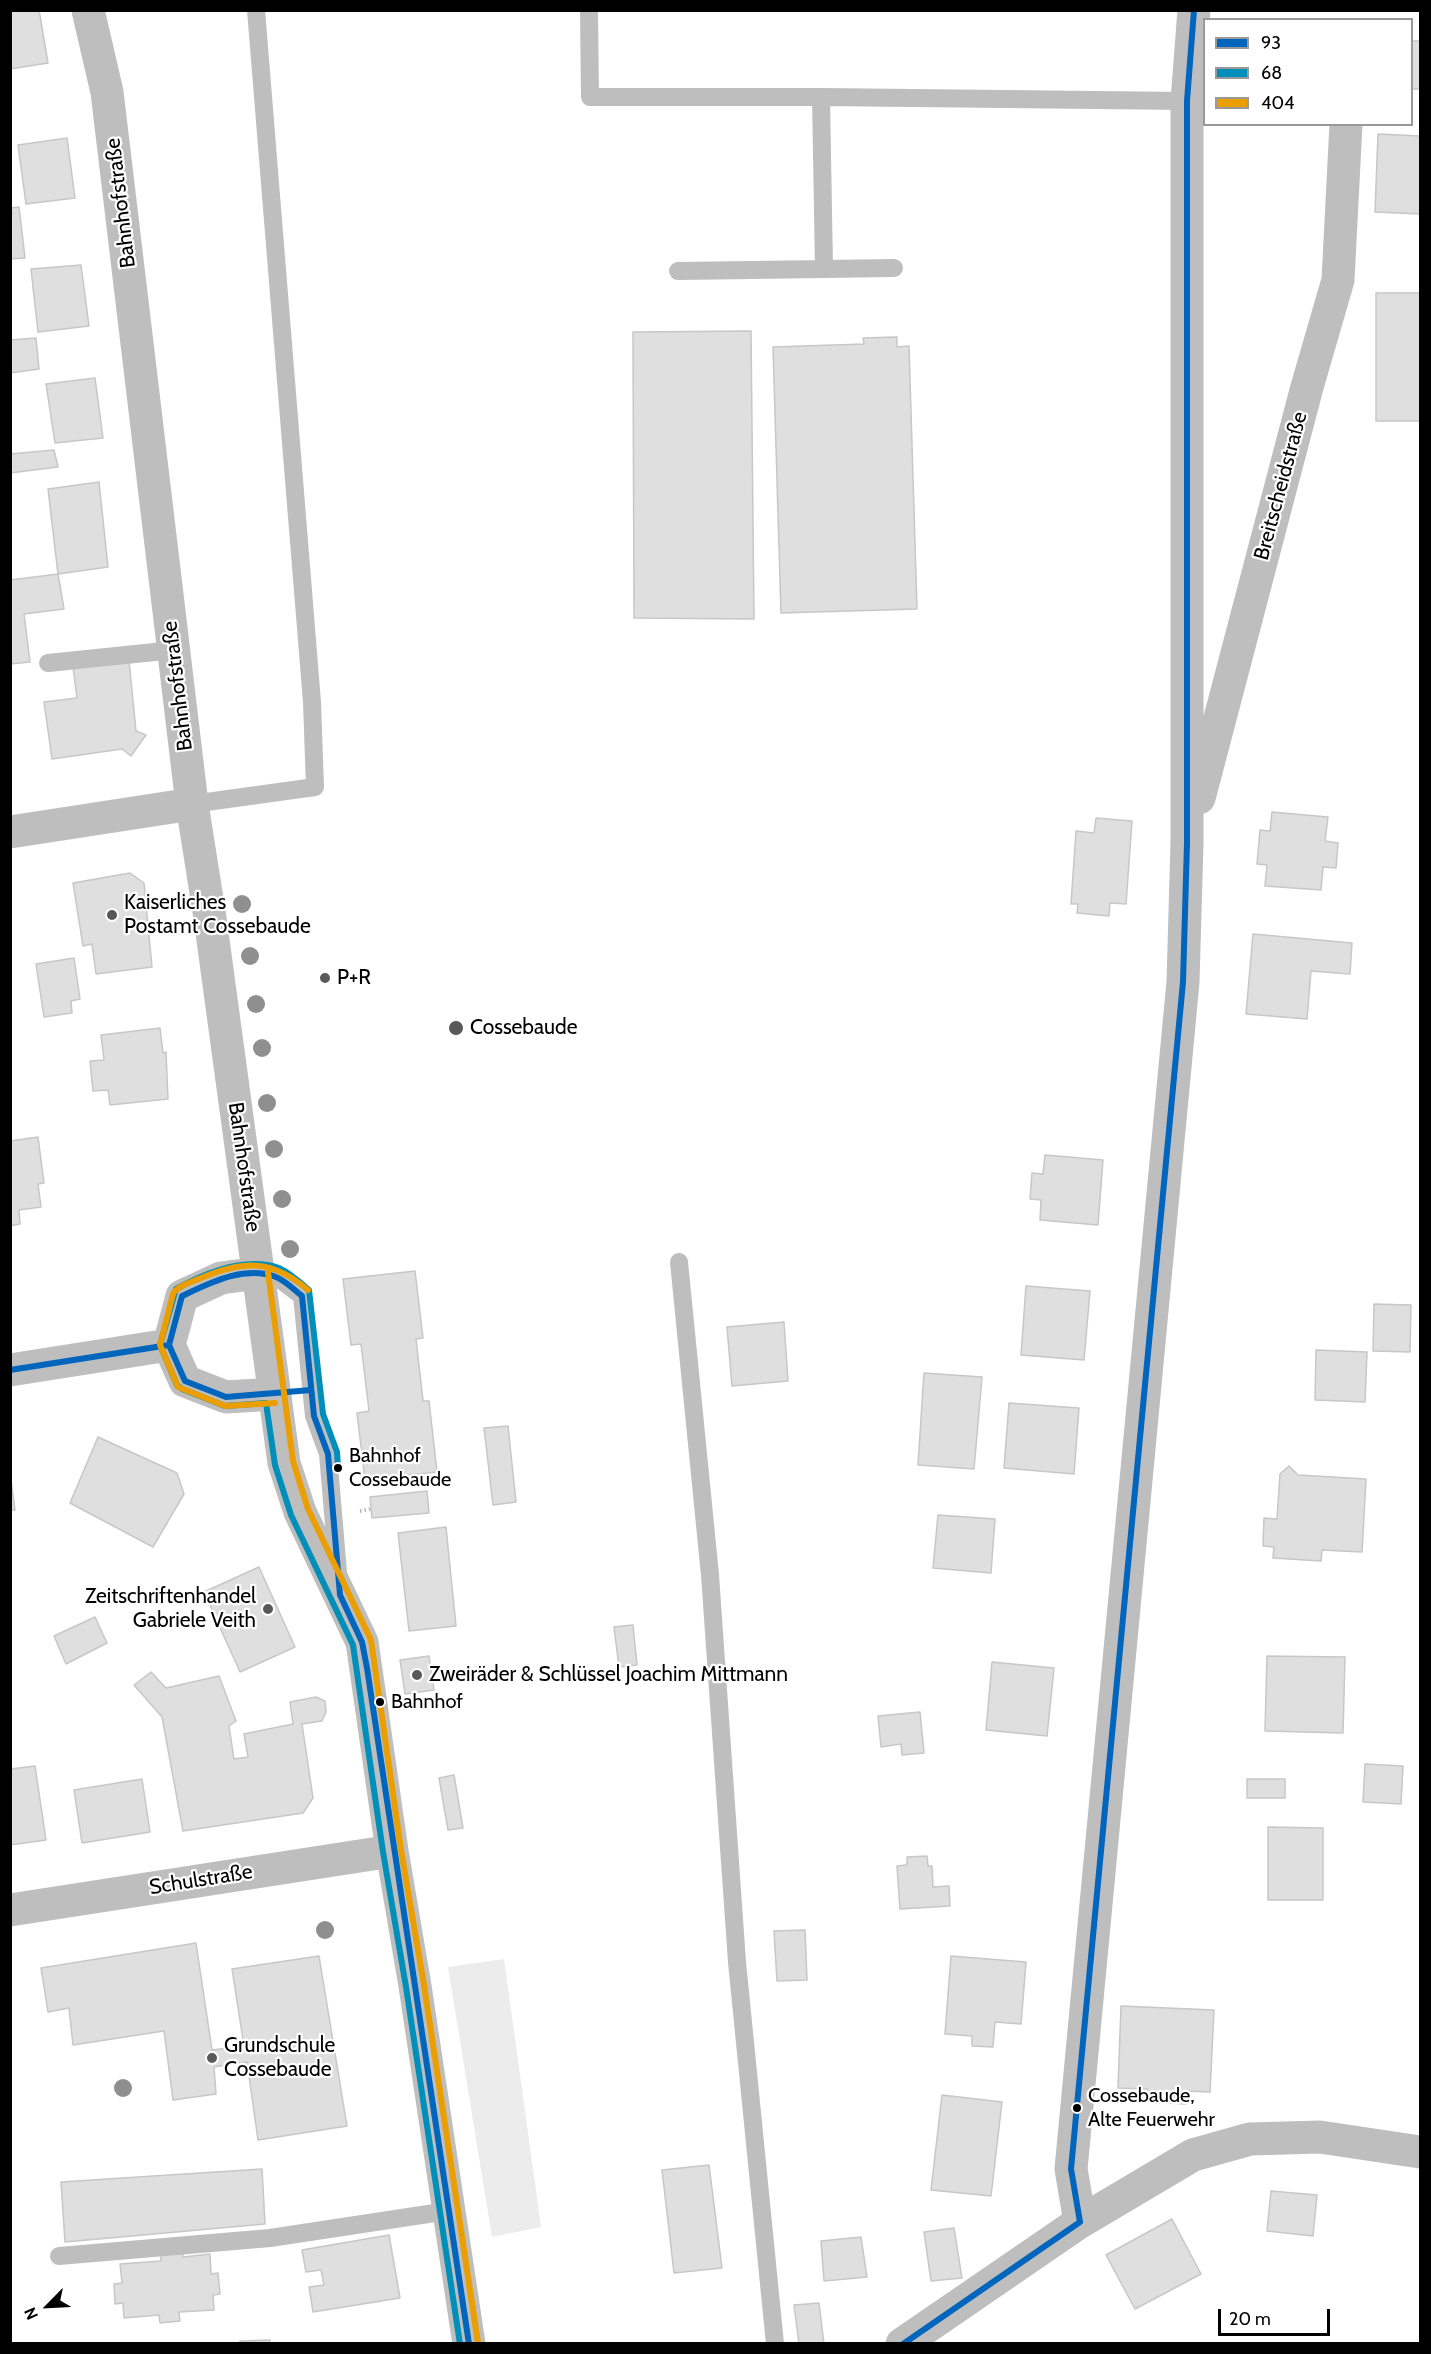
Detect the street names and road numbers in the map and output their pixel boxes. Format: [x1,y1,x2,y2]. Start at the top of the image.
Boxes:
street label: Bahnhofstraße [101,137,141,269]
street label: Breitscheidstraße [1249,409,1313,563]
street label: Bahnhofstraße [158,620,198,752]
street label: Bahnhofstraße [222,1101,266,1233]
street label: Schulstraße [148,1859,254,1901]

